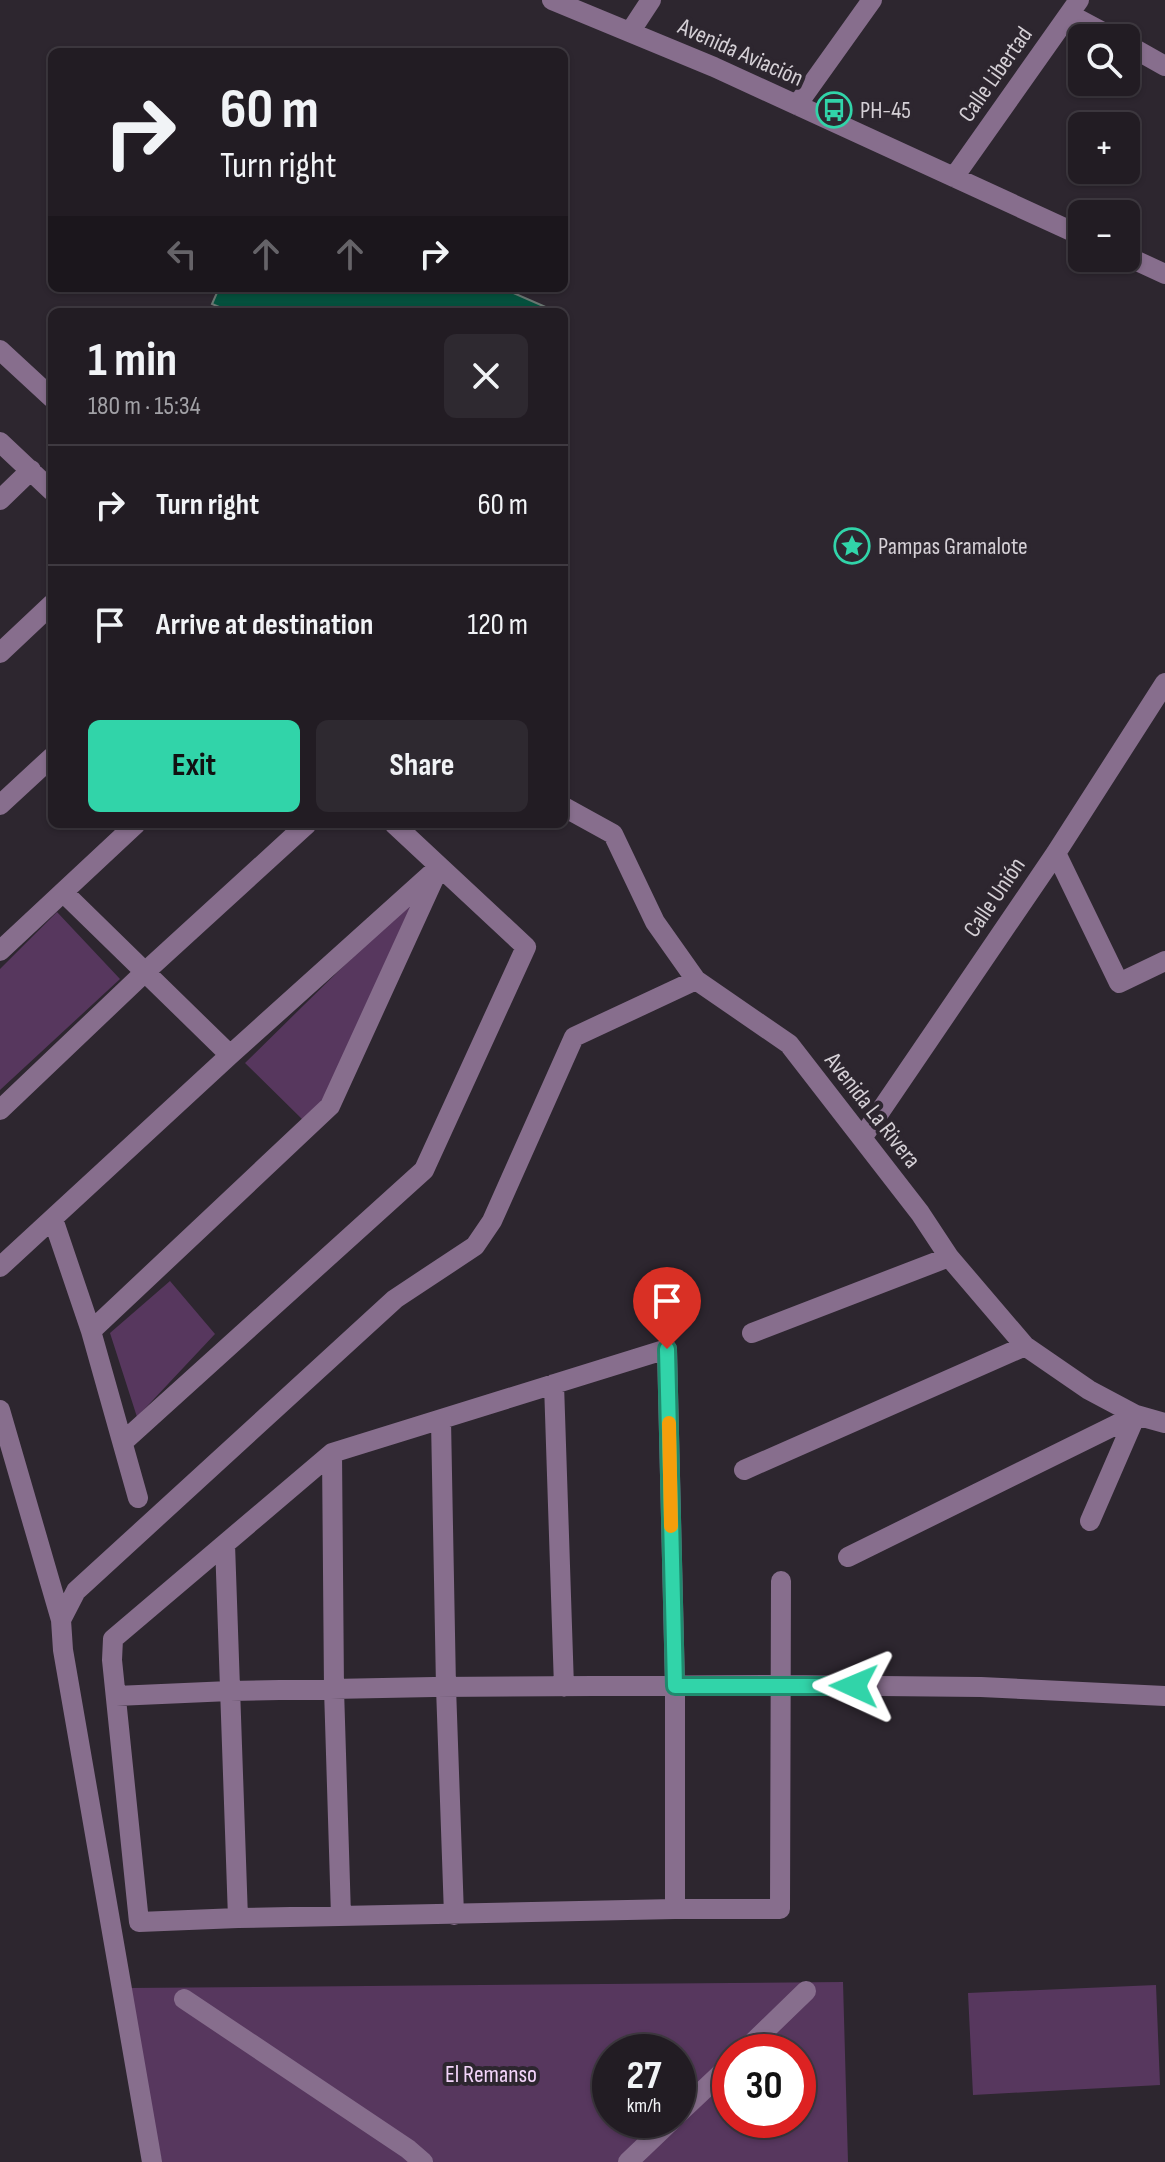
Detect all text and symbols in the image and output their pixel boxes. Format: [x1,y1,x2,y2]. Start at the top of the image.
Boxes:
street label: Avenida Aviación [673,12,808,93]
street label: Calle Libertad [952,21,1039,127]
map controls [1068,24,1140,272]
button: search [1068,24,1140,96]
text: 60 m [220,77,319,144]
icon: right [88,80,192,184]
bus stop icon: PH-45 [815,91,853,129]
place label: PH-45 [860,96,911,125]
button: + [1068,112,1140,184]
text: Turn right [220,145,337,188]
button: − [1068,200,1140,272]
icon: left [160,232,204,276]
icon: ahead [244,232,288,276]
icon: ahead [328,232,372,276]
icon: right [412,232,456,276]
text: 1 min [88,332,177,389]
button: close [444,334,528,418]
text: 180 m · 15:34 [88,391,201,422]
icon: right [88,483,132,527]
text: Turn right [156,487,259,523]
text: 60 m [477,487,528,523]
place icon: Pampas Gramalote [833,527,871,565]
place label: Pampas Gramalote [878,532,1028,561]
icon: arrive [88,603,132,647]
text: Arrive at destination [156,607,373,643]
text: 120 m [467,607,528,643]
button: Exit [88,720,300,812]
button: Share [316,720,528,812]
street label: Calle Unión [957,852,1032,943]
street label: Avenida La Rivera [818,1046,927,1174]
pin [633,1267,701,1349]
icon: arrive [645,1279,689,1323]
position arrow [812,1644,896,1728]
speed limit sign: 30 [712,2034,816,2138]
text: 27 [627,2052,661,2100]
park label: El Remanso [445,2060,537,2089]
text: km/h [627,2094,661,2118]

